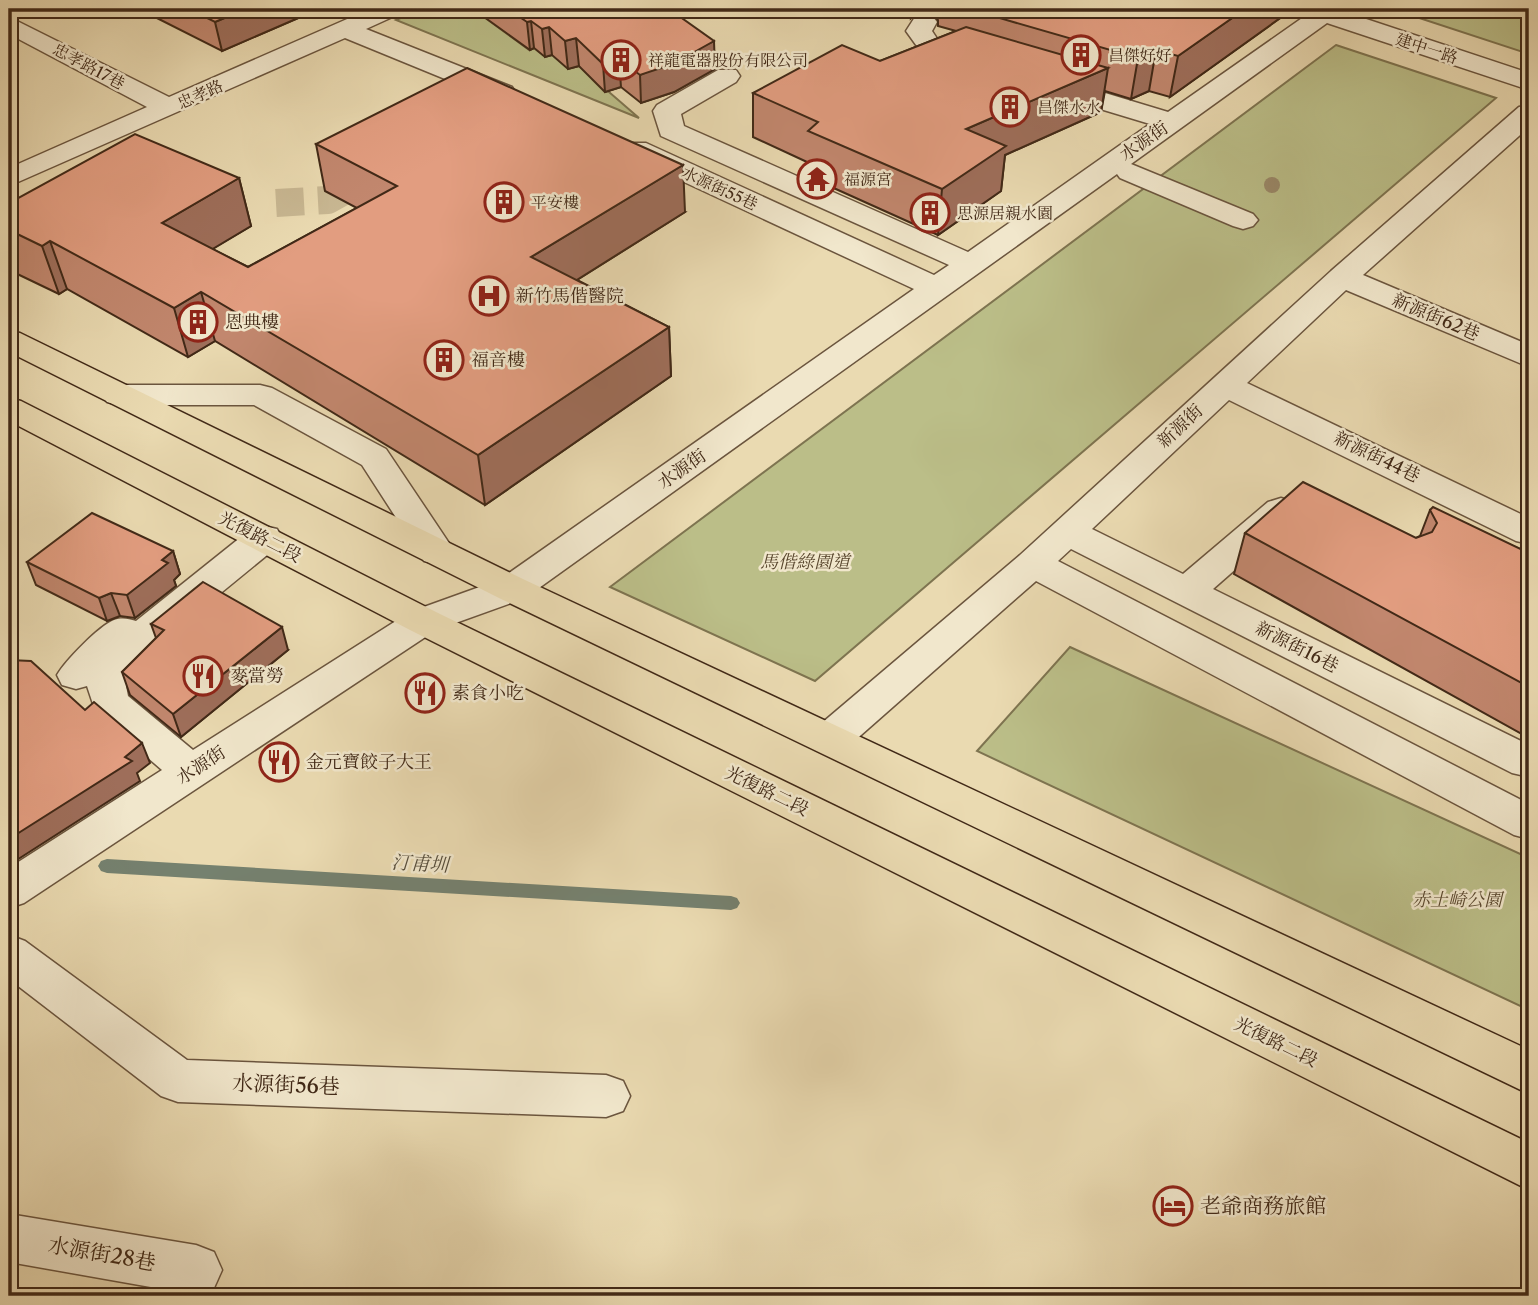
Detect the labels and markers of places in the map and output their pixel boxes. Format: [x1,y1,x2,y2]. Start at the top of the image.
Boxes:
building icon: 昌傑好好 [1060,34,1102,76]
building icon: 祥龍電器股份有限公司 [600,39,642,81]
place label: 昌傑好好 [1108,45,1172,65]
place label: 祥龍電器股份有限公司 [648,50,808,70]
building icon: 昌傑水水 [989,86,1031,128]
place label: 昌傑水水 [1037,97,1101,117]
temple icon: 福源宮 [796,158,838,200]
place label: 福源宮 [844,169,892,189]
building icon: 平安樓 [483,181,525,223]
place label: 平安樓 [531,192,579,212]
building icon: 思源居親水園 [909,192,951,234]
place label: 思源居親水園 [957,203,1053,223]
hospital icon: 新竹馬偕醫院 [468,275,510,317]
place label: 新竹馬偕醫院 [516,285,624,307]
building icon: 恩典樓 [177,301,219,343]
place label: 恩典樓 [225,311,279,333]
building icon: 福音樓 [423,339,465,381]
place label: 福音樓 [471,349,525,371]
restaurant icon: 麥當勞 [182,655,224,697]
place label: 麥當勞 [230,665,284,687]
restaurant icon: 素食小吃 [404,672,446,714]
place label: 素食小吃 [452,682,524,704]
restaurant icon: 金元寶餃子大王 [258,741,300,783]
place label: 金元寶餃子大王 [306,751,432,773]
hotel icon: 老爺商務旅館 [1152,1185,1194,1227]
place label: 老爺商務旅館 [1200,1193,1326,1218]

